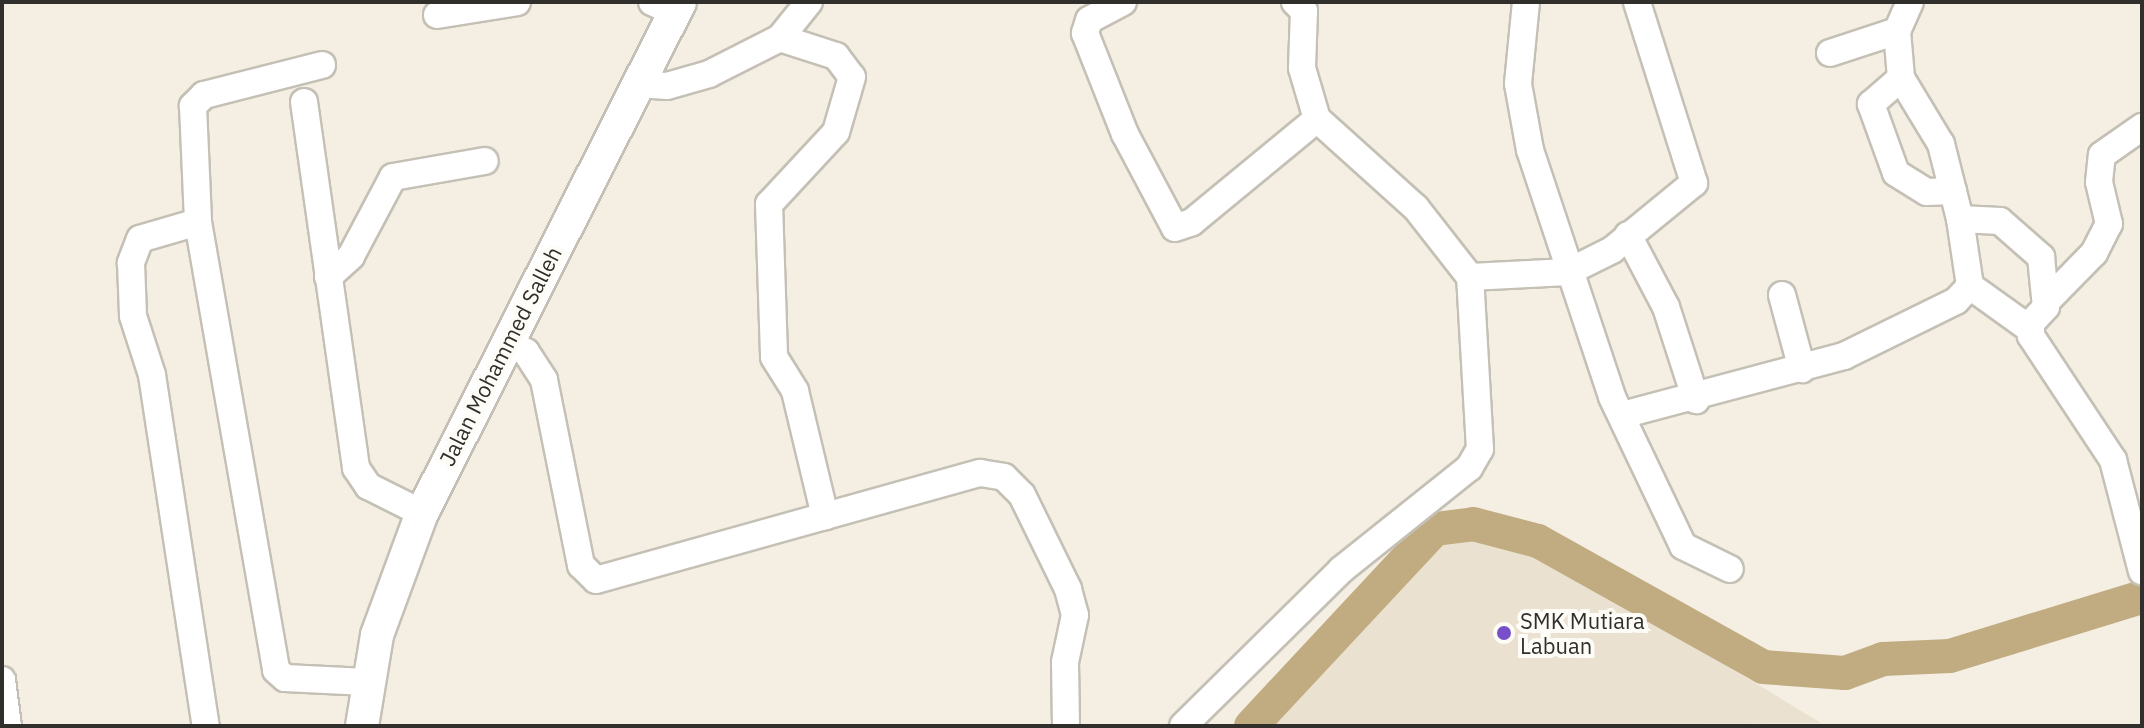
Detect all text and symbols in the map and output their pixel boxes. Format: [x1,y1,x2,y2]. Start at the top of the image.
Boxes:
street label: Jalan Mohammed Salleh [433,242,567,470]
place label: SMK Mutiara Labuan [1520,607,1645,658]
marker: SMK Mutiara Labuan [1495,624,1513,642]

